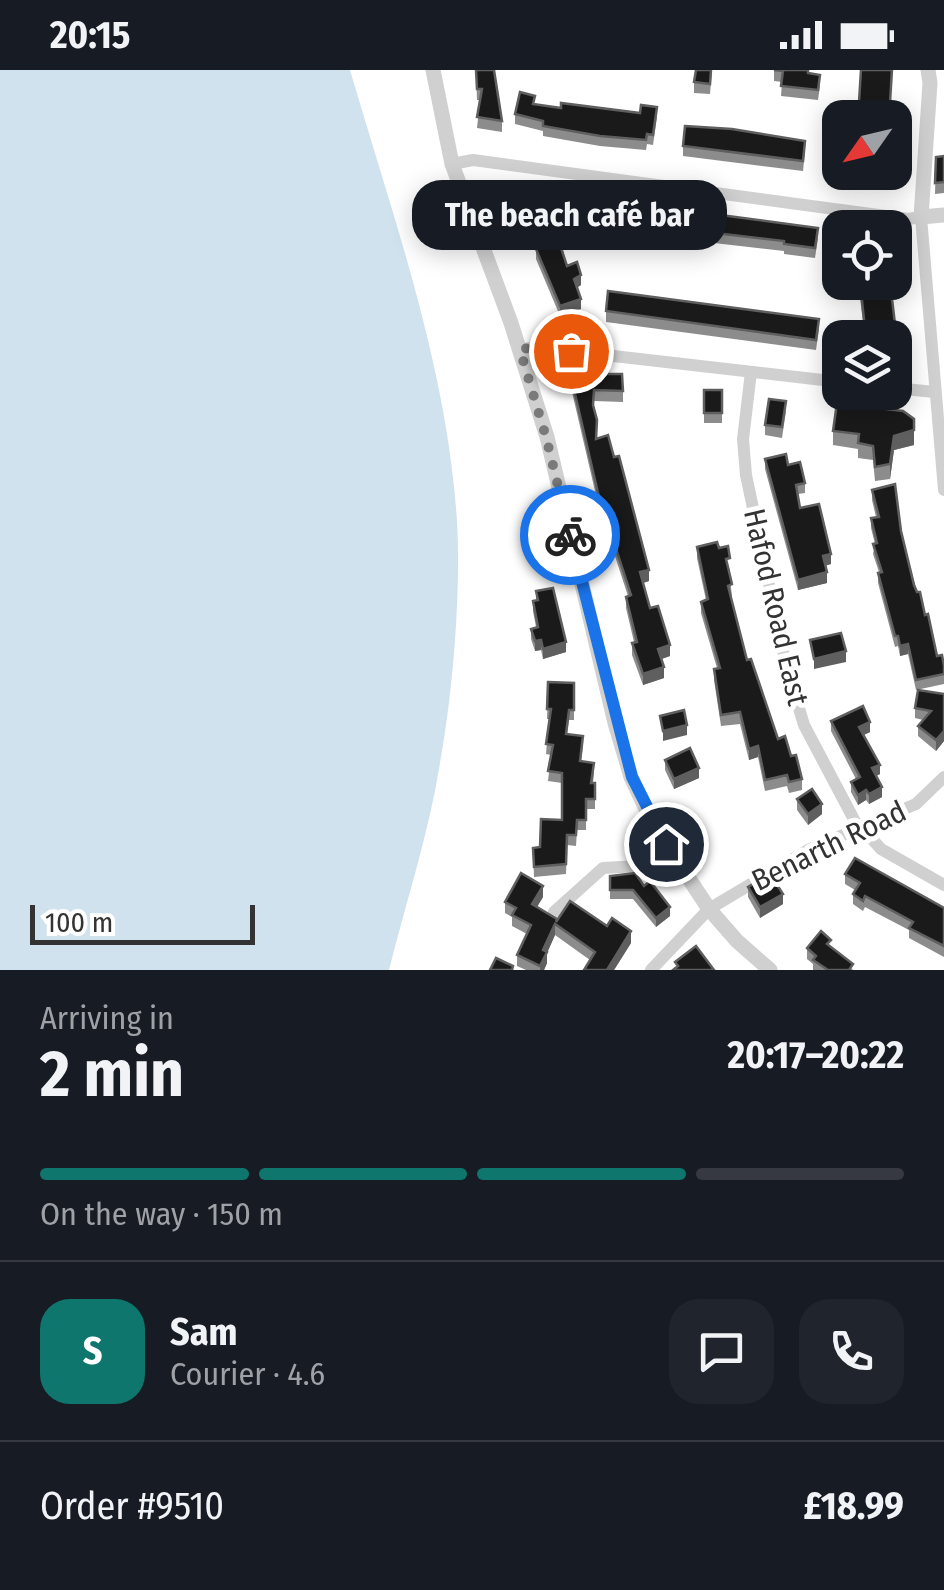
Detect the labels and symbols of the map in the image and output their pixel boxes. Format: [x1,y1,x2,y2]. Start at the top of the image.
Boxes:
north arrow [822,100,912,190]
callout: The beach café bar [414,181,728,251]
pin [529,309,614,394]
courier [520,485,620,585]
street label: Hafod Road East [736,505,816,709]
street label: Benarth Road [746,793,912,899]
pin [624,802,709,887]
scale bar [30,900,255,944]

